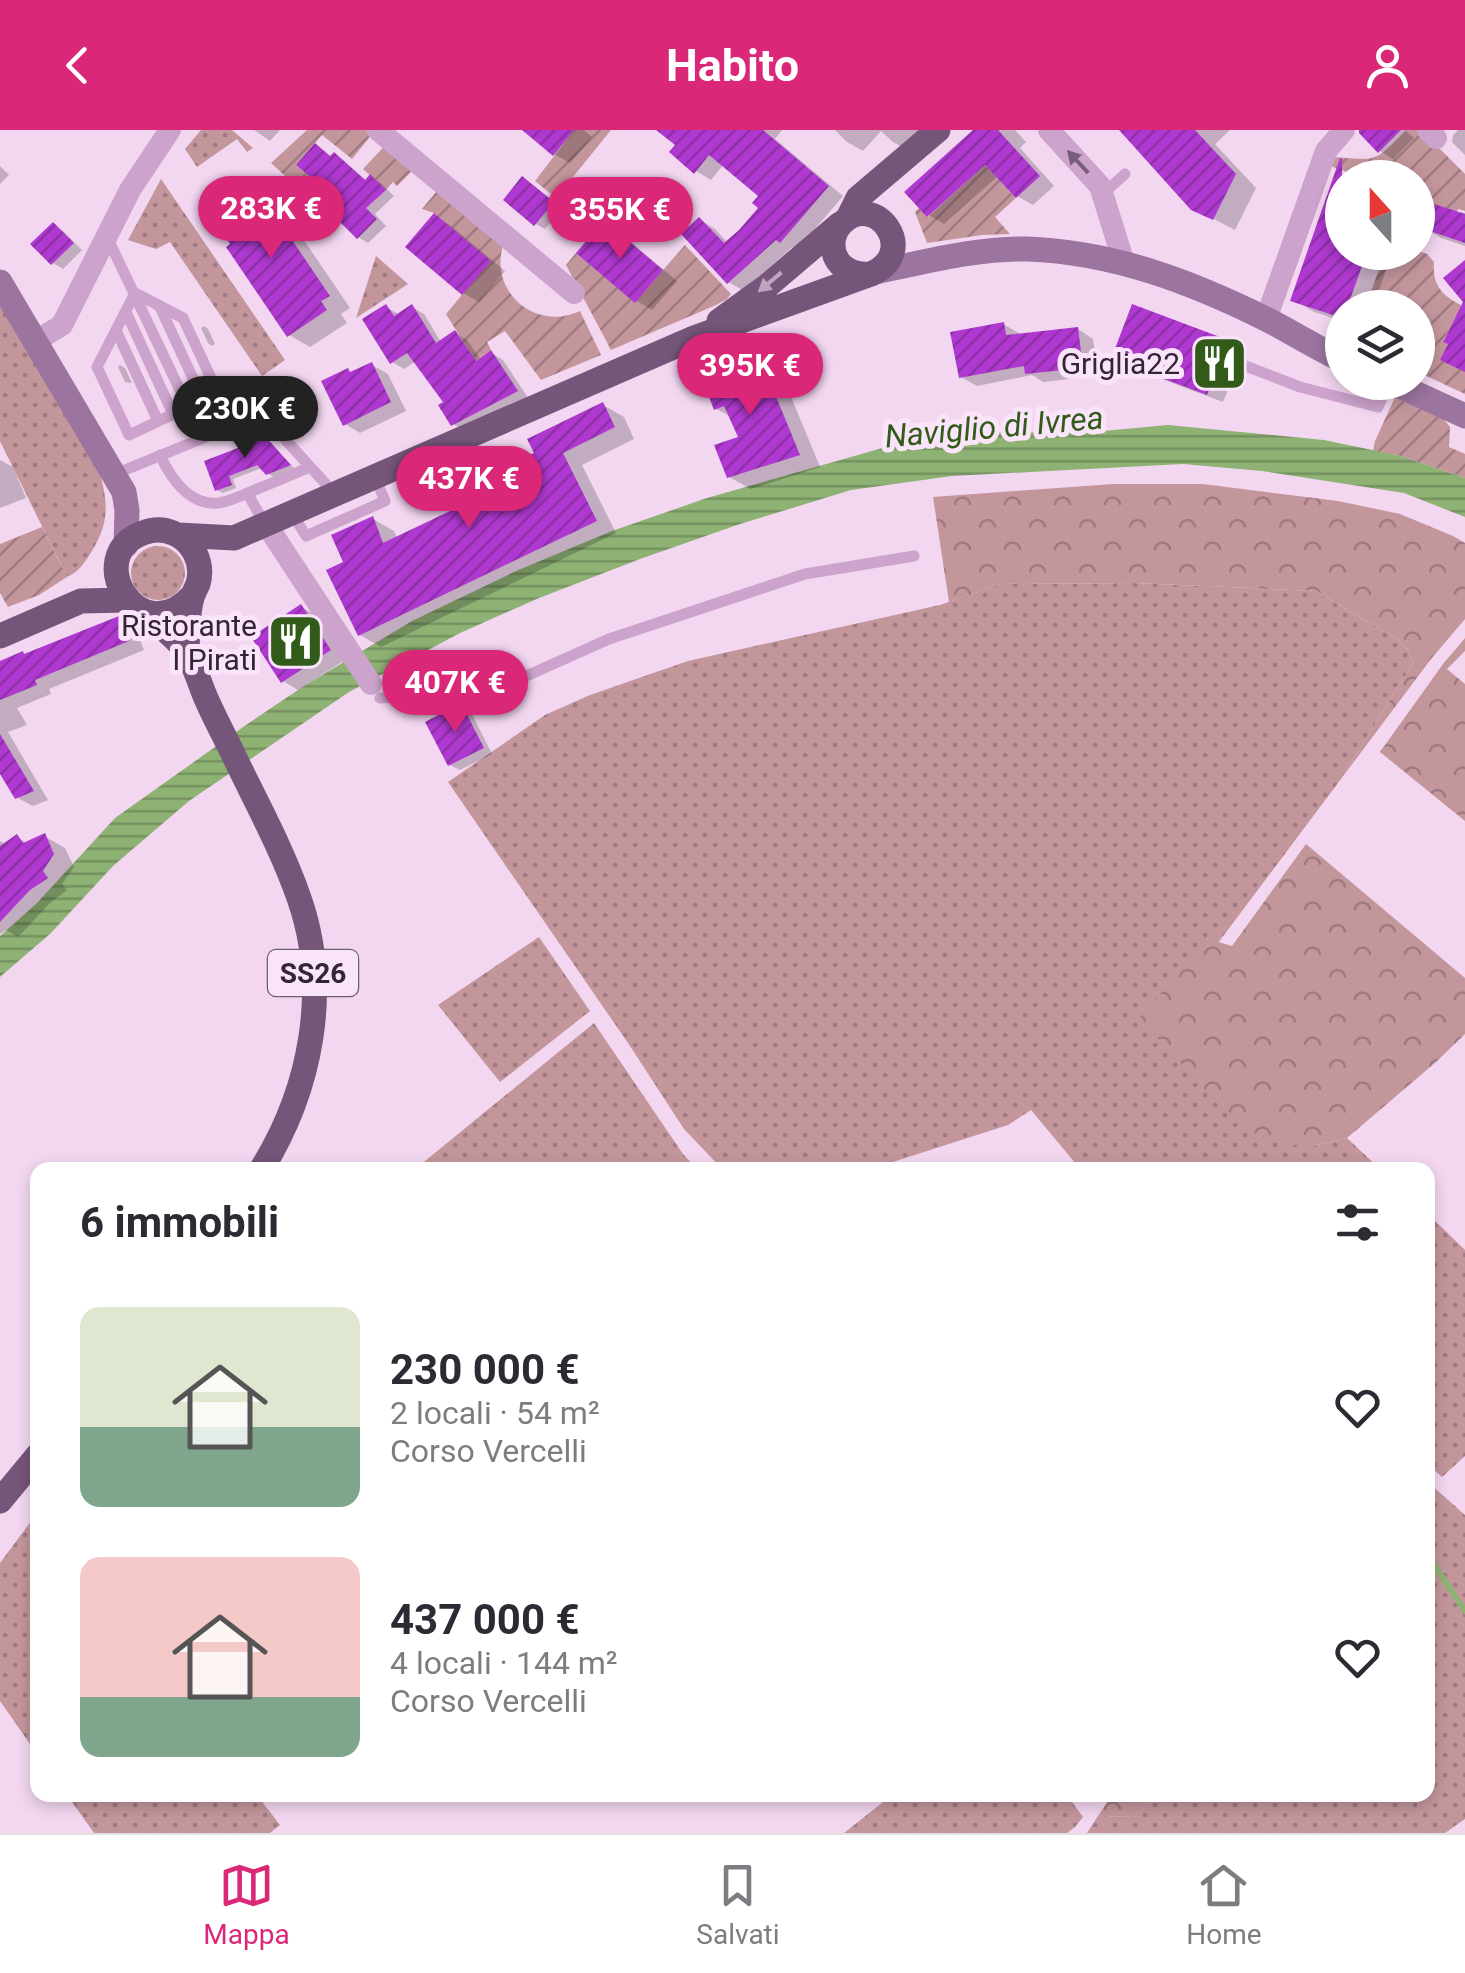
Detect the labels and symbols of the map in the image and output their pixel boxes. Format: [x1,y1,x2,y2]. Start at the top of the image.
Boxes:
one-way arrow [1067,150,1090,174]
north arrow [1325,160,1435,270]
pin: 283K € [190,176,352,261]
pin: 355K € [539,177,701,262]
one-way arrow [758,271,783,293]
pin: 395K € [669,333,831,418]
restaurant icon: Griglia22 [1189,333,1249,393]
place label: Griglia22 [1061,346,1180,381]
pin: 230K € [164,376,326,461]
water label: Naviglio di Ivrea [883,399,1105,455]
pin: 437K € [388,446,550,531]
place label: Ristorante I Pirati [121,608,257,677]
restaurant icon: Ristorante I Pirati [266,612,326,672]
pin: 407K € [374,650,536,735]
road number: SS26 [268,950,358,996]

